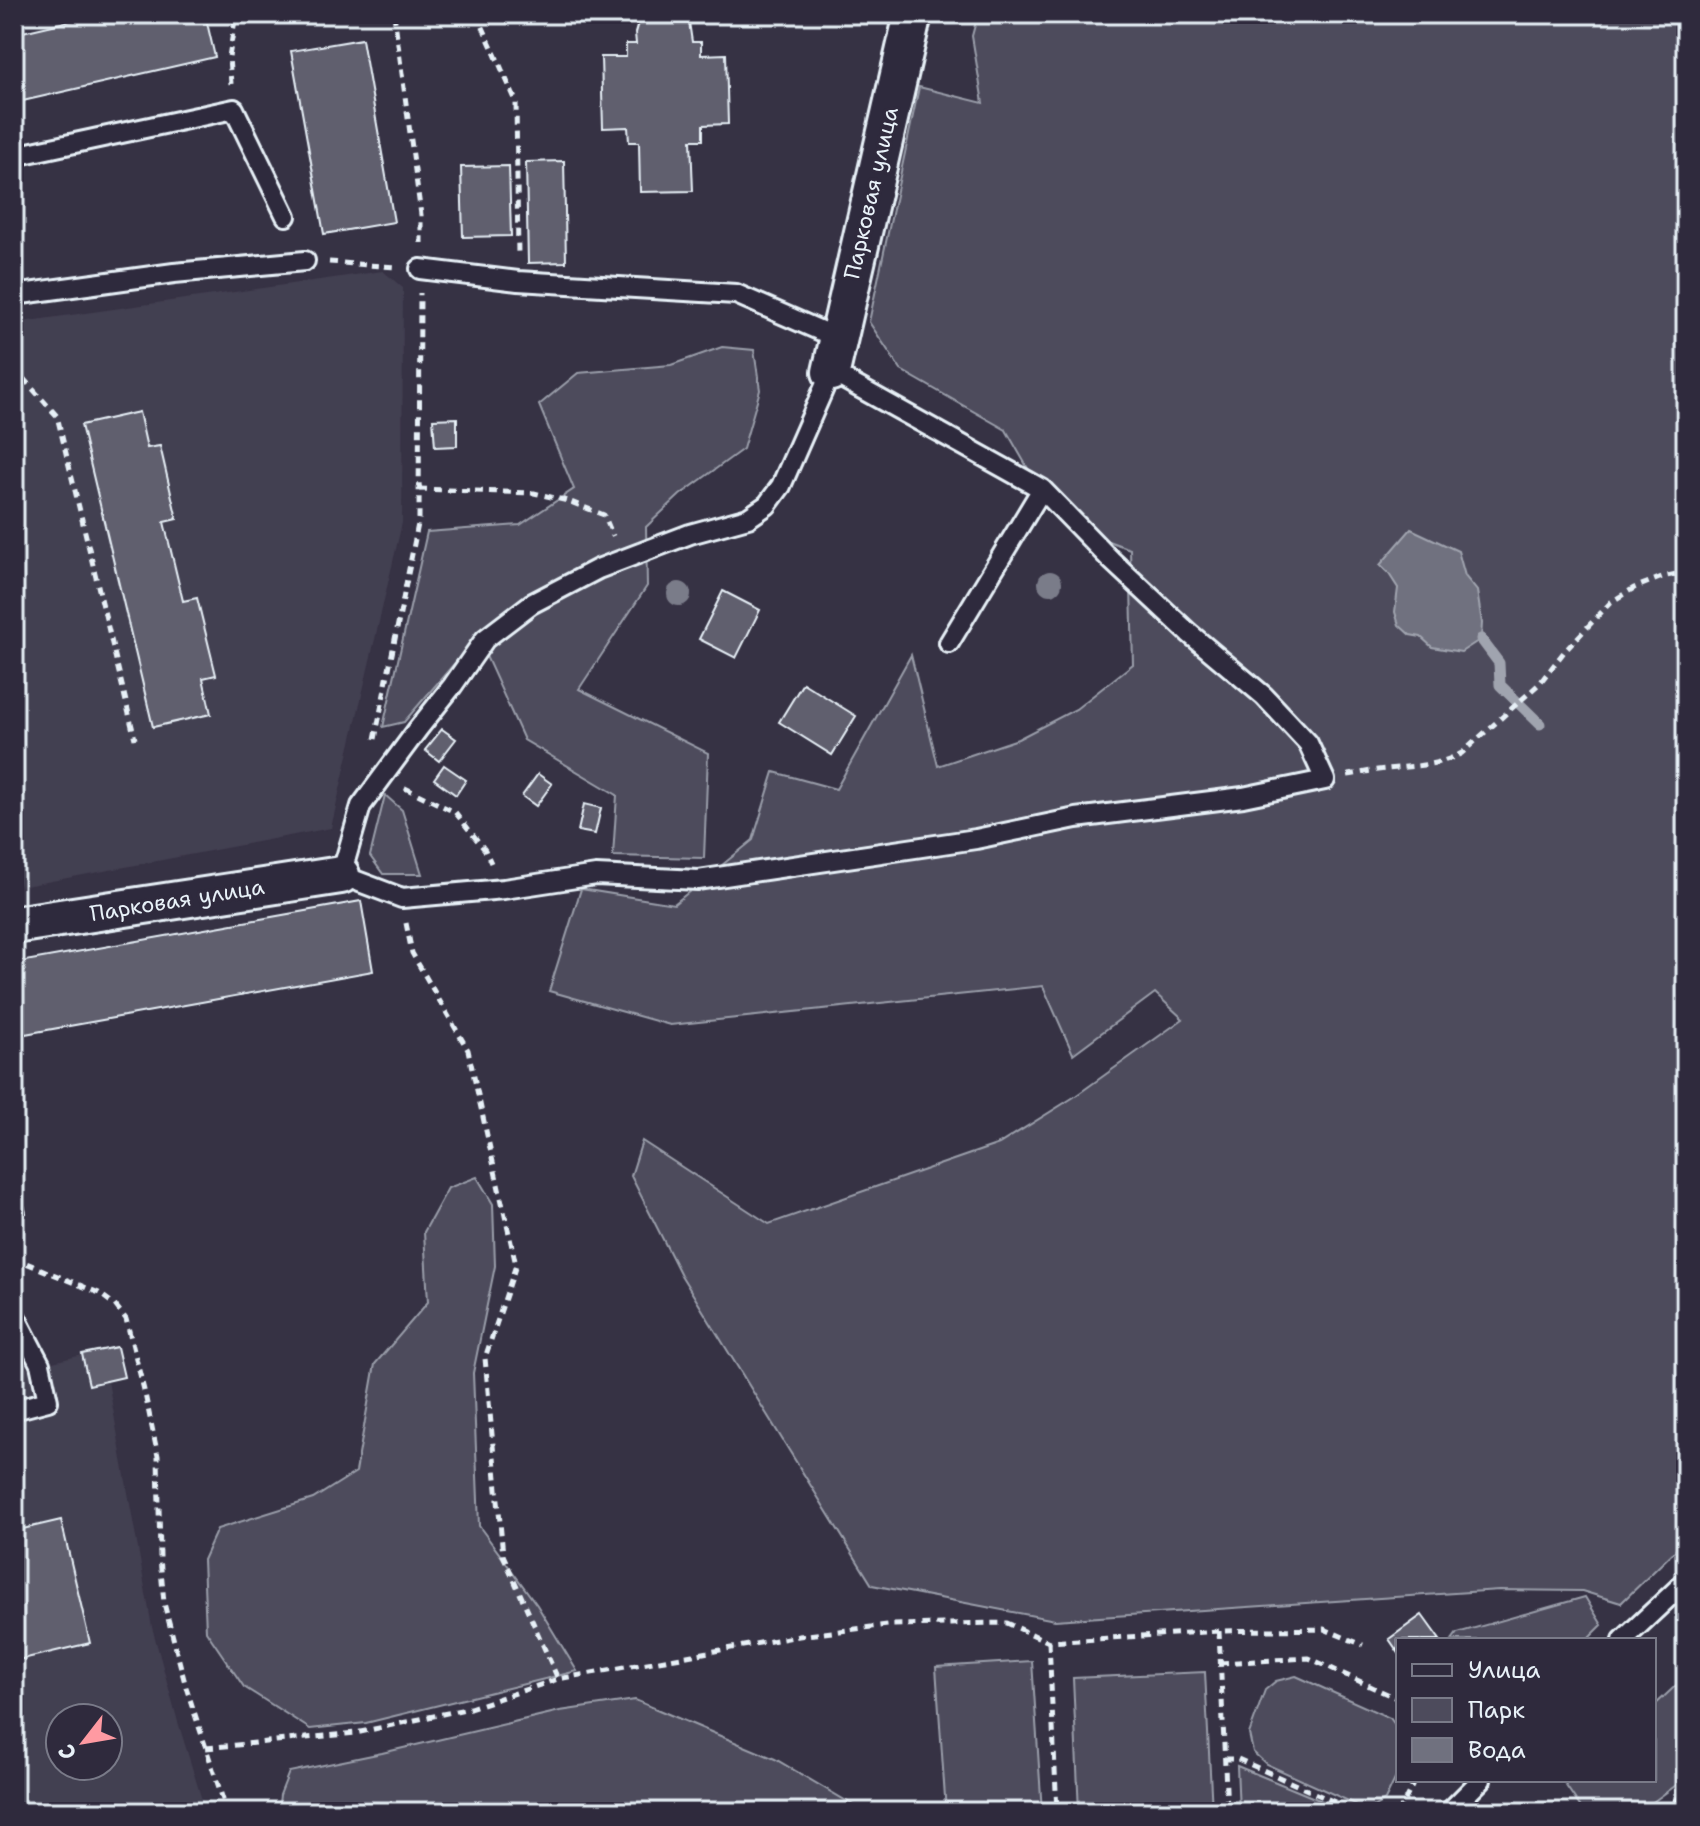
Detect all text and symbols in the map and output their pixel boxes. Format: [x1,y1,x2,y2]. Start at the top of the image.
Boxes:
street label: Парковая улица [837,104,905,282]
street label: Парковая улица [88,872,267,928]
legend [1396,1638,1656,1782]
text: Улица [1468,1654,1541,1686]
text: Парк [1468,1694,1525,1726]
north arrow [44,1702,124,1782]
text: Вода [1468,1734,1526,1766]
text: С [51,1739,83,1765]

